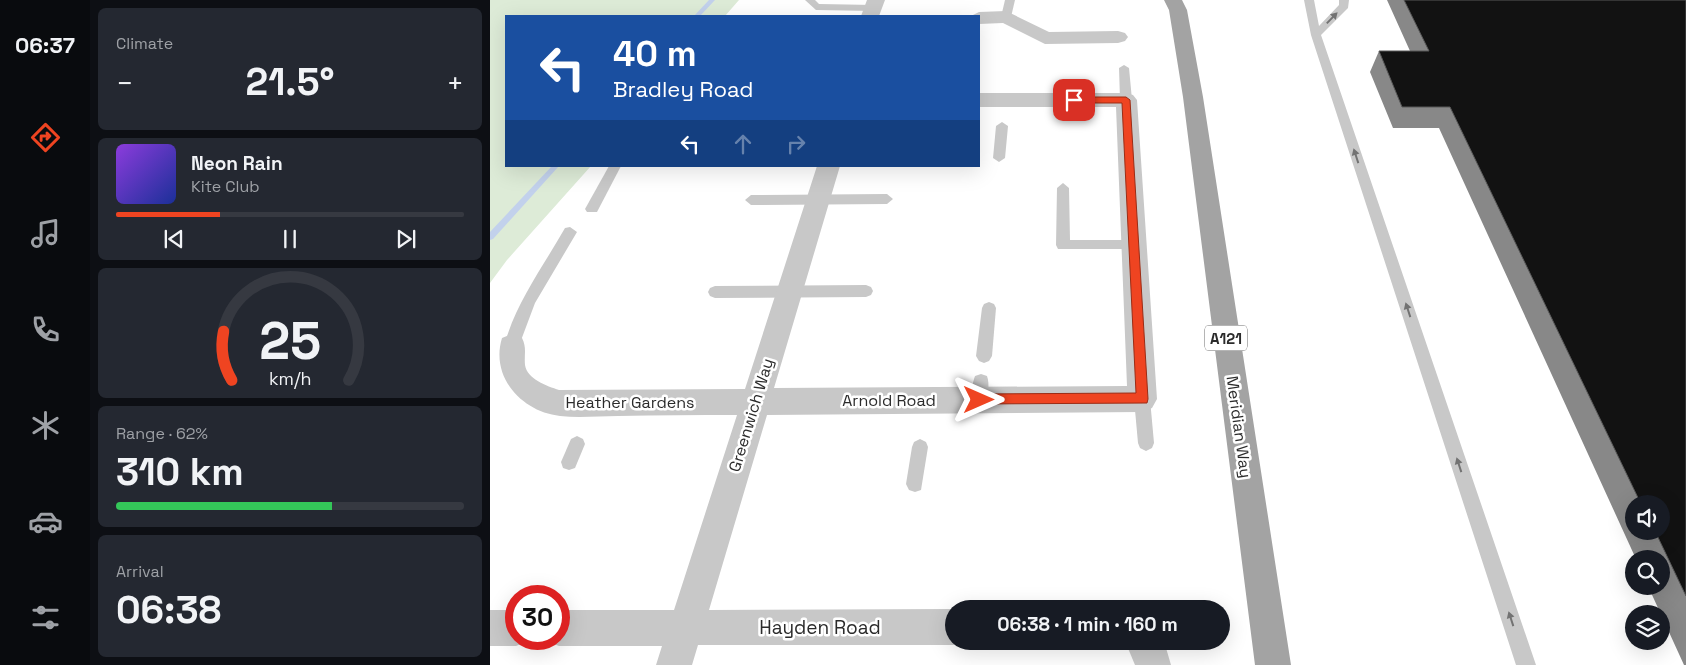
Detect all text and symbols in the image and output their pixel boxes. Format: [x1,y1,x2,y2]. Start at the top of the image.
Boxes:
one-way arrow [1326,13,1338,25]
text: 06:37 [15,31,75,59]
text: 40 m [613,32,697,76]
text: Climate [116,33,173,54]
icon: left [530,35,595,100]
text: 21.5° [246,58,334,106]
text: − [116,65,133,101]
text: + [447,65,464,101]
text: Bradley Road [613,75,754,103]
pin [1053,79,1095,121]
icon: arrive [1060,86,1088,114]
icon: directions [28,120,63,155]
icon: left [676,130,704,158]
icon: ahead [729,130,757,158]
icon: right [782,130,810,158]
one-way arrow [1352,149,1359,164]
text: Neon Rain [191,151,283,176]
text: Kite Club [191,176,260,197]
icon: music [28,216,63,251]
icon: previous [160,225,188,253]
icon: pause [276,225,304,253]
icon: next [392,225,420,253]
one-way arrow [1403,303,1411,318]
text: 25 [259,308,321,374]
icon: phone [28,312,63,347]
road number: A121 [1205,326,1247,350]
street label: Greenwich Way [724,356,778,474]
text: km/h [269,367,311,390]
position arrow [952,373,1004,425]
street label: Meridian Way [1221,374,1257,480]
street label: Arnold Road [842,390,936,411]
street label: Heather Gardens [566,392,694,413]
icon: climate [28,408,63,443]
text: Range · 62% [116,423,208,444]
text: 310 km [116,448,244,496]
one-way arrow [1455,457,1462,472]
map controls [1625,495,1670,650]
button: sound [1625,495,1670,540]
icon: car [28,504,63,539]
button: search [1625,550,1670,595]
text: Arrival [116,561,164,582]
speed limit sign: 30 [505,585,570,650]
text: 06:38 [116,586,221,634]
icon: filters [28,600,63,635]
button: layers [1625,605,1670,650]
one-way arrow [1506,611,1514,626]
text: 06:38 · 1 min · 160 m [997,612,1178,637]
street label: Hayden Road [759,615,881,640]

